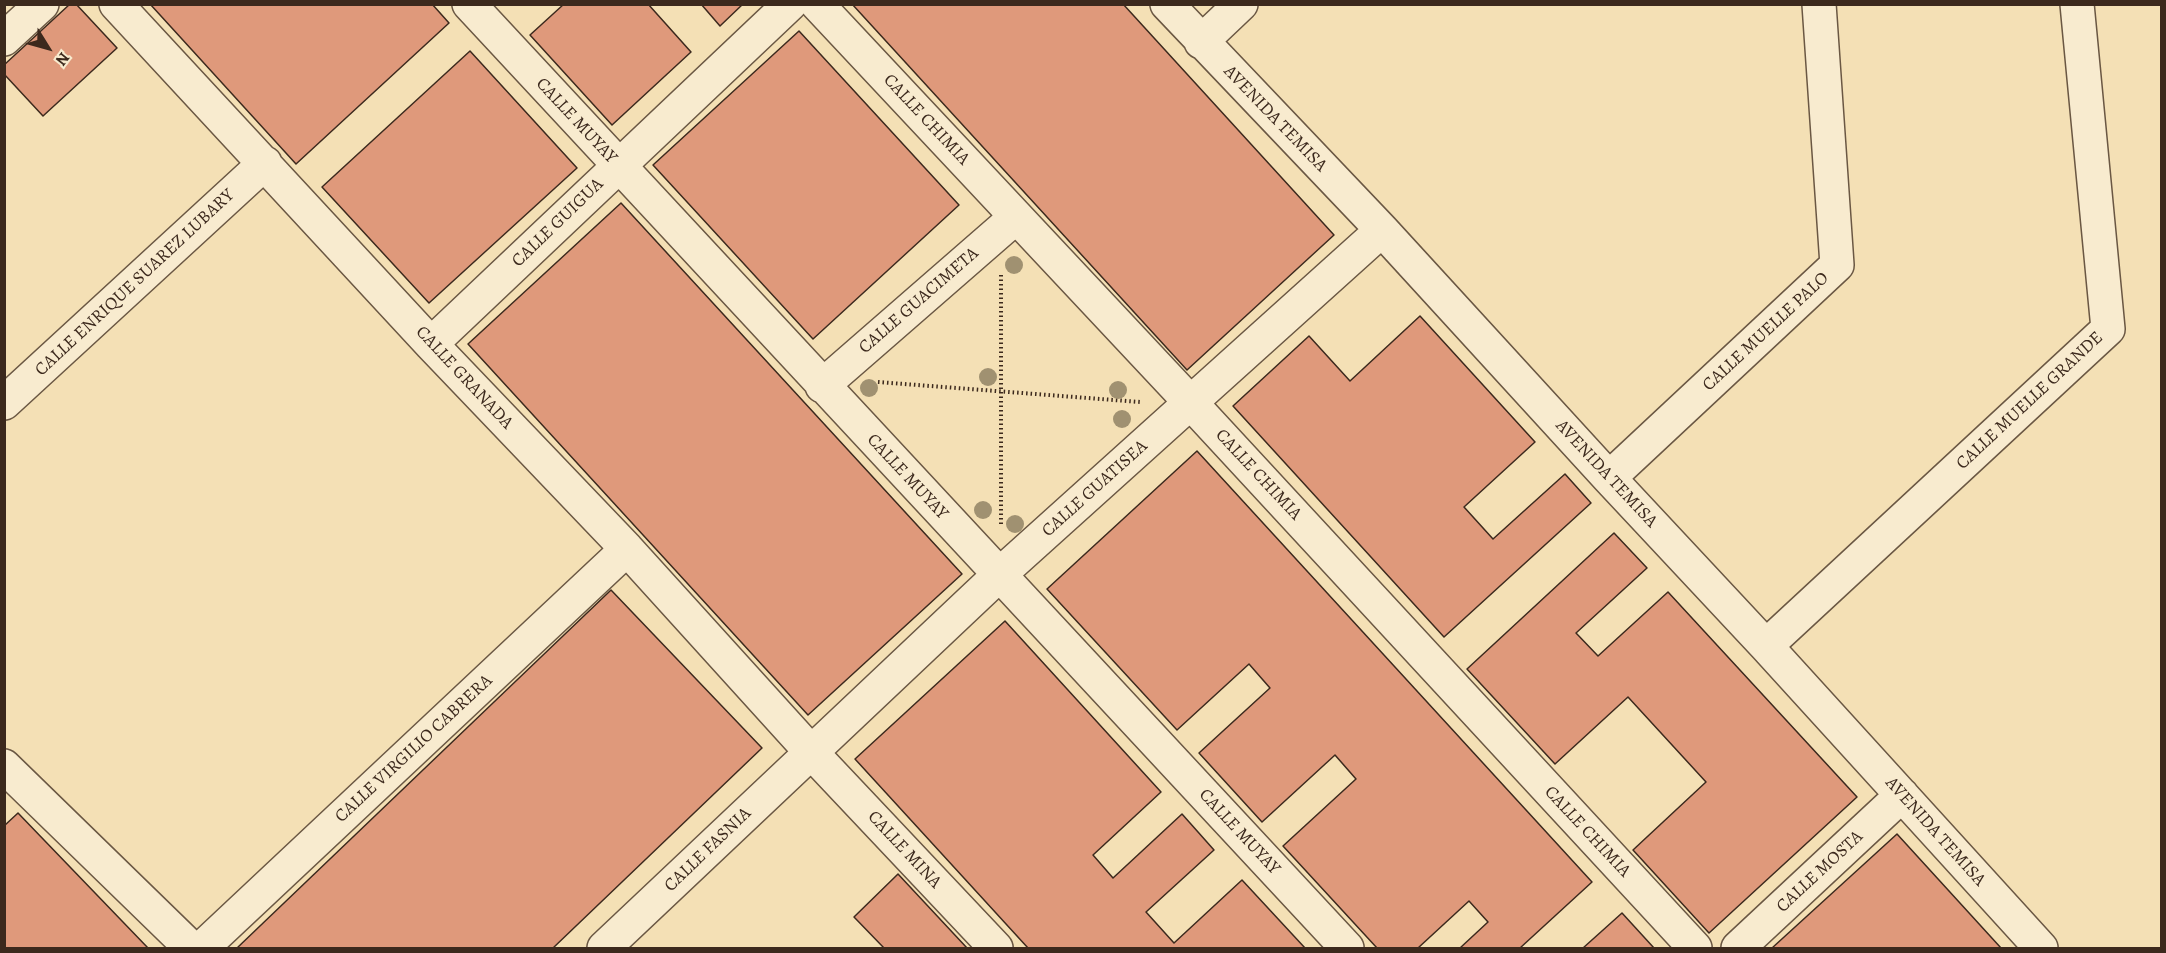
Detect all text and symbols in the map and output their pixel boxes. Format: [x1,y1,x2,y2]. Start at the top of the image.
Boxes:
north arrow [18,18,78,78]
text: N [50,48,75,70]
street label: AVENIDA TEMISA [1219,61,1331,177]
street label: CALLE CHIMIA [878,70,974,170]
street label: CALLE MUYAY [531,74,621,168]
street label: CALLE GUIGUA [508,174,608,272]
street label: CALLE ENRIQUE SUAREZ LUBARY [31,185,239,381]
street label: CALLE GUACIMETA [855,243,983,359]
street label: CALLE MUELLE PALO [1698,268,1834,396]
street label: CALLE GRANADA [411,322,517,434]
street label: CALLE MUELLE GRANDE [1952,327,2108,475]
street label: AVENIDA TEMISA [1550,416,1662,532]
street label: CALLE CHIMIA [1210,425,1306,525]
street label: CALLE MUYAY [862,430,952,524]
street label: CALLE GUATISEA [1038,436,1152,542]
street label: CALLE VIRGILIO CABRERA [331,670,497,828]
street label: AVENIDA TEMISA [1880,773,1990,891]
street label: CALLE CHIMIA [1539,782,1635,882]
street label: CALLE MUYAY [1194,785,1284,879]
street label: CALLE FASNIA [660,803,756,897]
street label: CALLE MINA [863,807,945,893]
street label: CALLE MOSTA [1772,826,1868,918]

